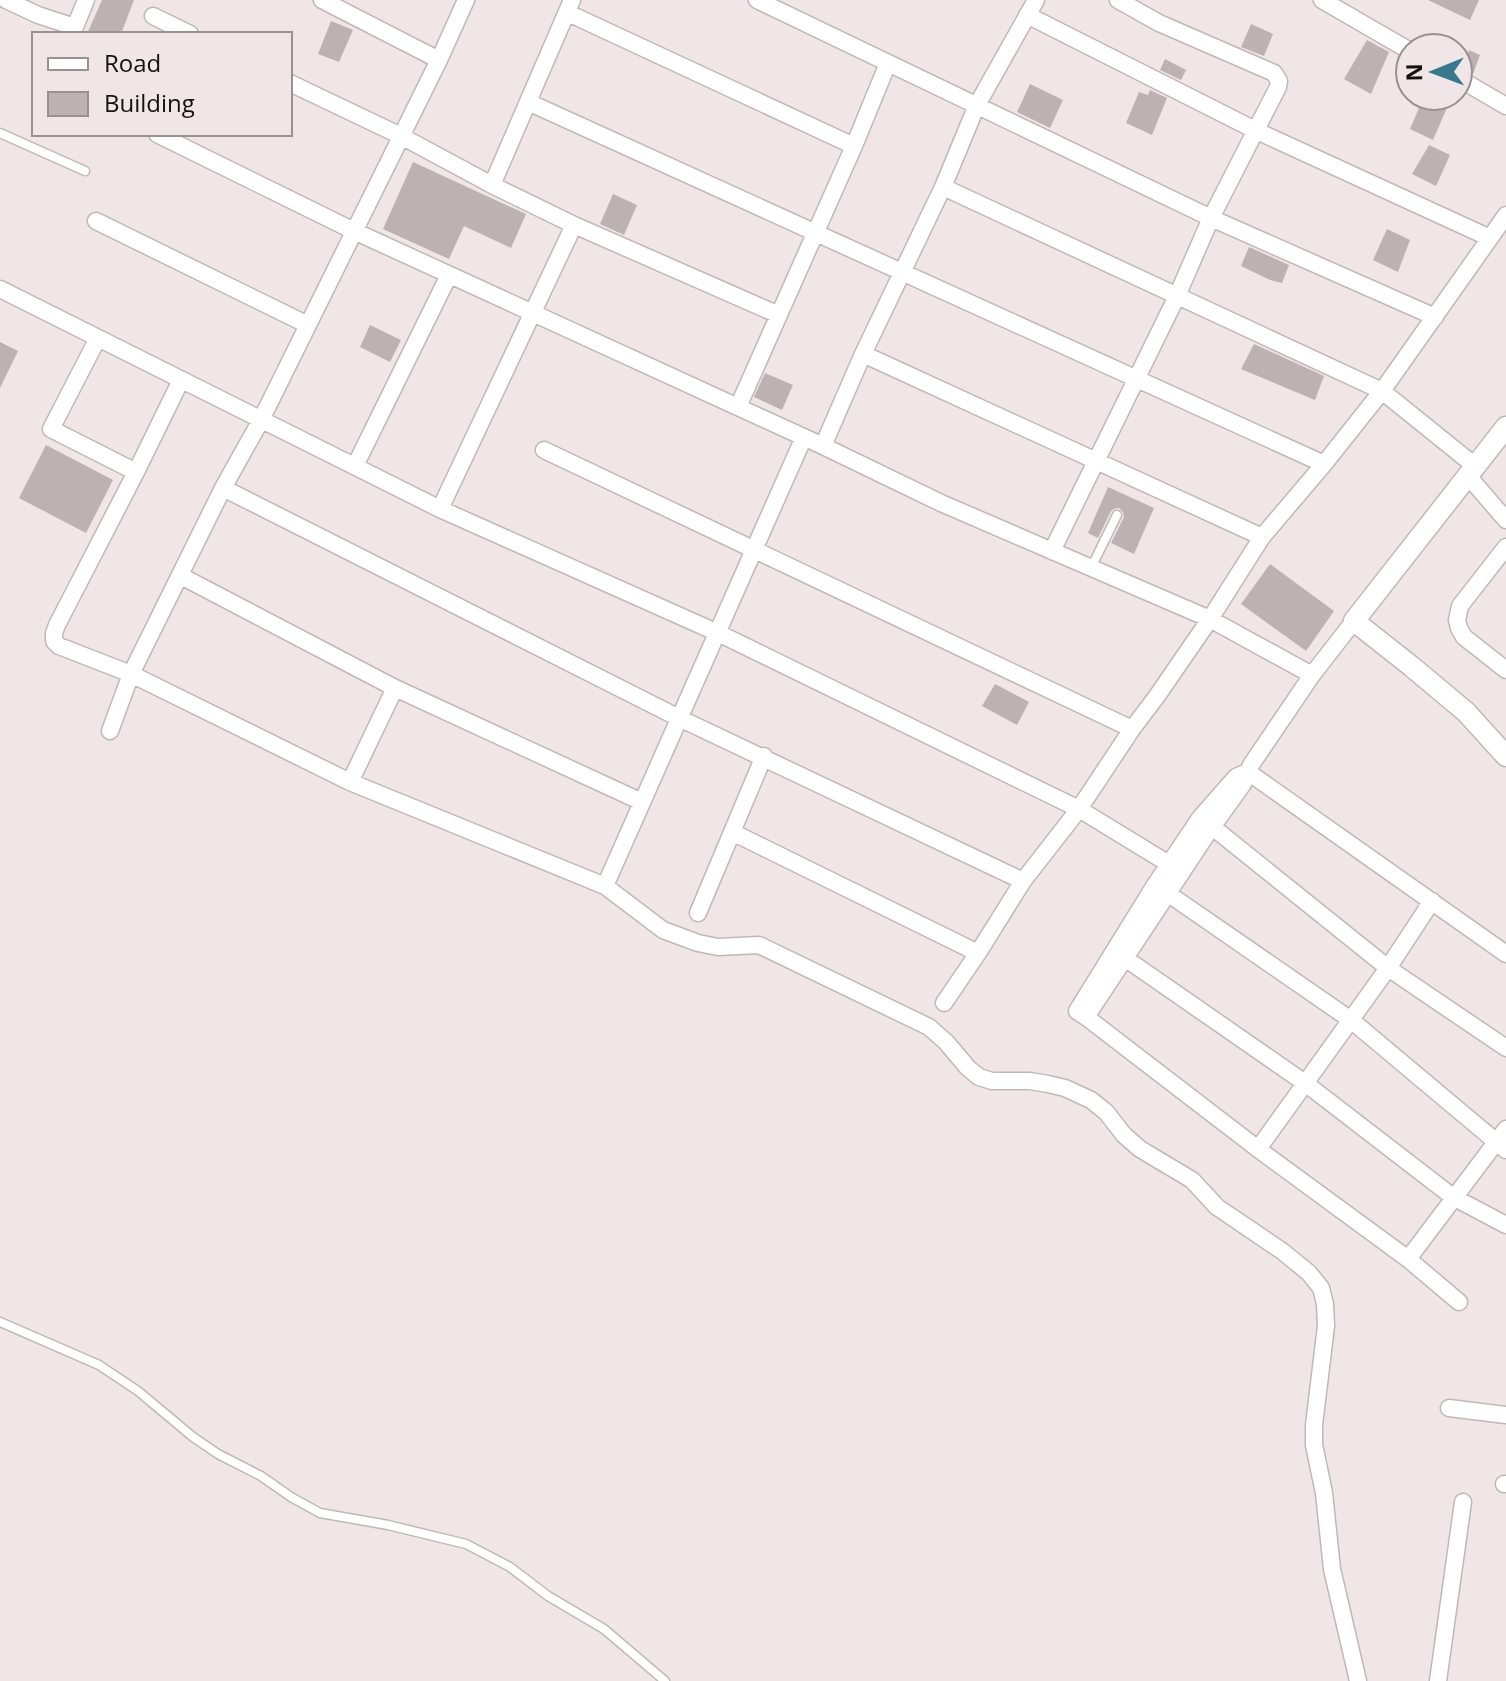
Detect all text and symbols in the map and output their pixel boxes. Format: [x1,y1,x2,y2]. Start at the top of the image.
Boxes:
legend [32,32,292,136]
north arrow [1394,32,1474,112]
text: Road [104,46,161,79]
text: N [1398,63,1428,82]
text: Building [104,86,195,119]

